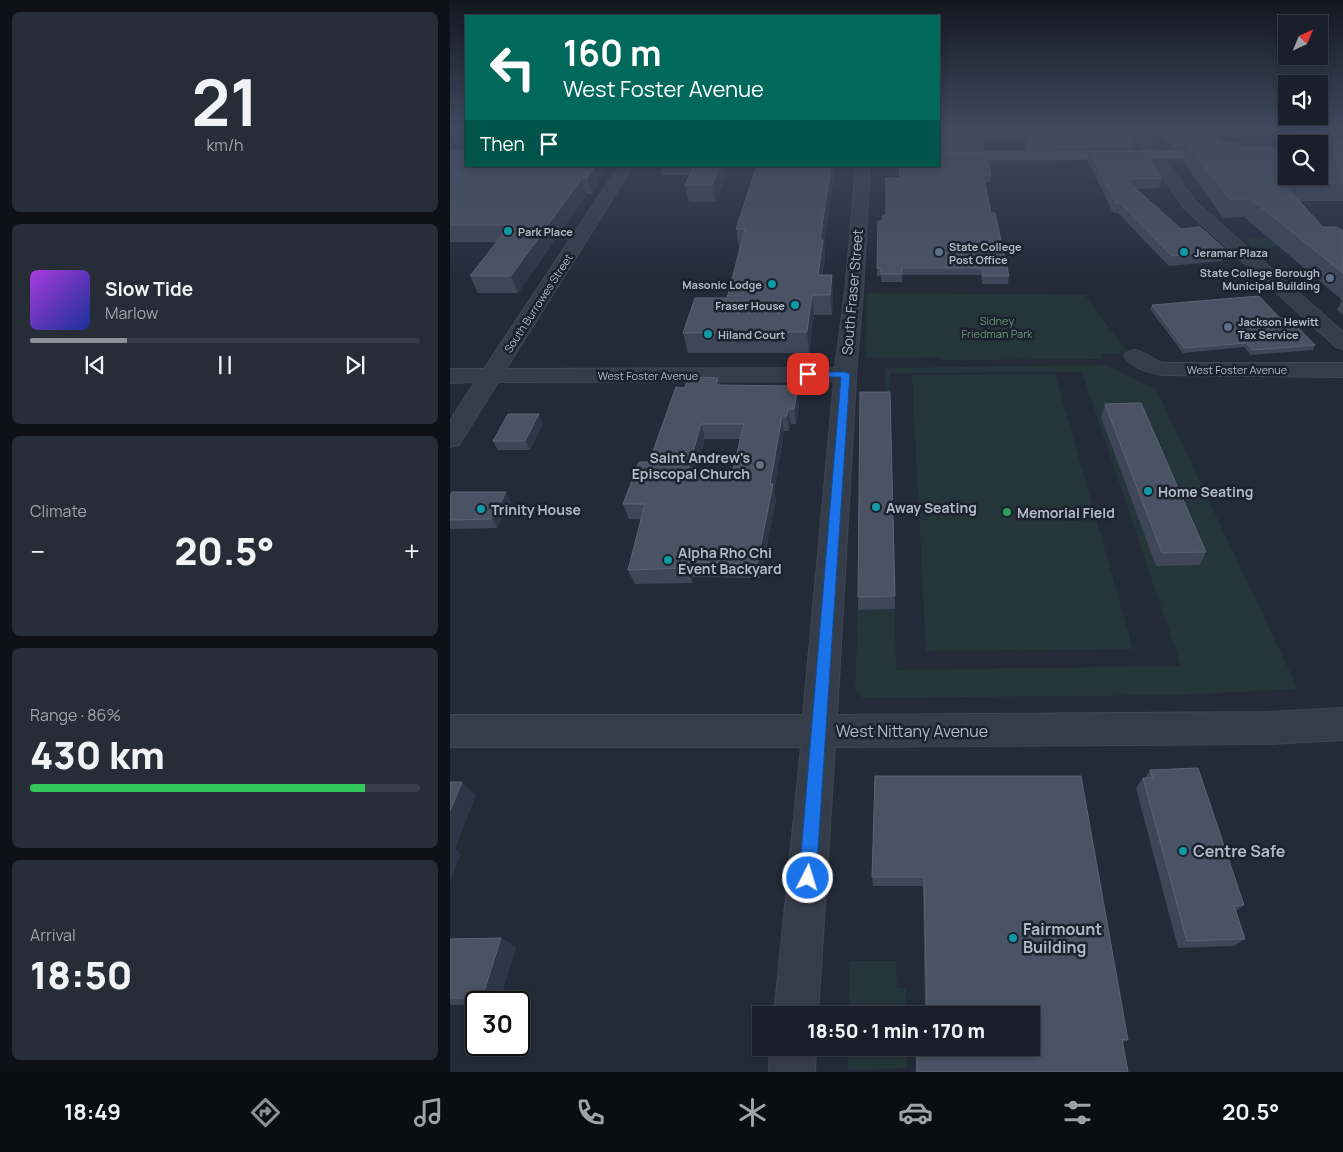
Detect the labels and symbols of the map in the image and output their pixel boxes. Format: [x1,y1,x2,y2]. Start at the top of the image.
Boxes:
north arrow [1278,15,1328,65]
place label: Park Place [518,224,573,239]
marker: Park Place [502,225,514,237]
street label: South Fraser Street [837,228,867,356]
place label: State College Post Office [949,239,1022,267]
place label: Jeramar Plaza [1194,245,1268,260]
marker: State College Post Office [933,246,945,258]
marker: Jeramar Plaza [1178,246,1190,258]
street label: South Burrowes Street [500,251,576,355]
place label: State College Borough Municipal Building [1200,265,1320,293]
marker: State College Borough Municipal Building [1324,272,1336,284]
place label: Masonic Lodge [682,277,762,292]
marker: Masonic Lodge [766,278,778,290]
place label: Fraser House [715,298,785,313]
marker: Fraser House [789,299,801,311]
park label: Sidney Friedman Park [961,313,1033,341]
place label: Jackson Hewitt Tax Service [1238,314,1319,342]
marker: Jackson Hewitt Tax Service [1222,321,1234,333]
place label: Hiland Court [718,327,785,342]
marker: Hiland Court [702,328,714,340]
pin [787,353,829,395]
street label: West Foster Avenue [1187,362,1288,377]
street label: West Foster Avenue [598,368,699,383]
place label: Saint Andrew's Episcopal Church [632,448,750,483]
marker: Saint Andrew's Episcopal Church [754,459,766,471]
place label: Home Seating [1158,482,1253,501]
marker: Home Seating [1142,485,1154,497]
place label: Away Seating [886,498,977,517]
place label: Trinity House [491,500,581,519]
marker: Away Seating [870,501,882,513]
marker: Trinity House [475,503,487,515]
place label: Memorial Field [1017,503,1115,522]
marker: Memorial Field [1001,506,1013,518]
place label: Alpha Rho Chi Event Backyard [678,543,782,578]
marker: Alpha Rho Chi Event Backyard [662,554,674,566]
street label: West Nittany Avenue [836,720,988,742]
place label: Centre Safe [1193,840,1286,862]
marker: Centre Safe [1177,845,1189,857]
position arrow [781,851,833,903]
place label: Fairmount Building [1023,918,1102,958]
marker: Fairmount Building [1007,932,1019,944]
speed limit sign: 30 [465,991,530,1056]

